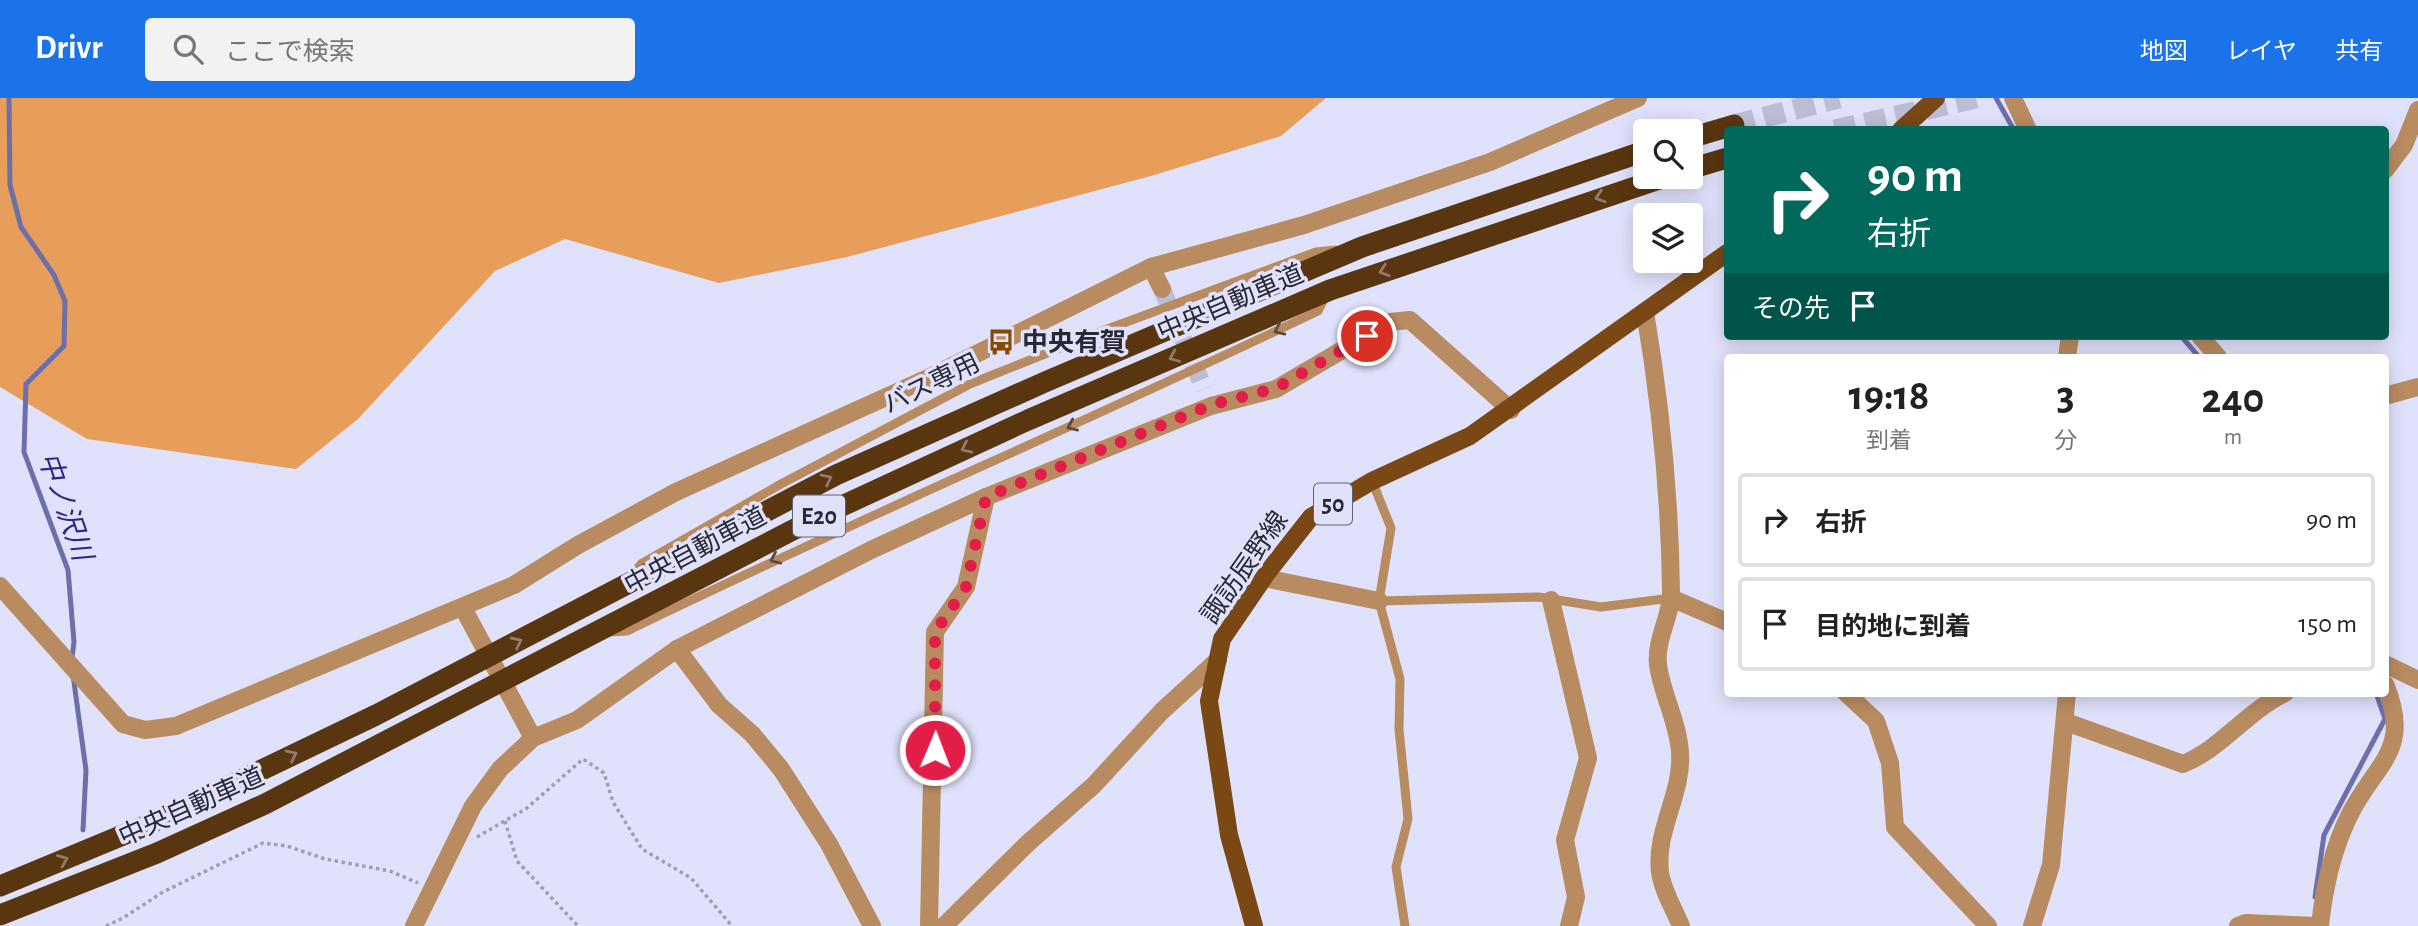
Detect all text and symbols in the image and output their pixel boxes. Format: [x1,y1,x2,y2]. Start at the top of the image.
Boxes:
search box [145,18,635,81]
icon: search [169,30,207,68]
text: Drivr [35,32,103,65]
text: ここで検索 [225,39,355,65]
text: 地図 [2140,40,2188,64]
text: レイヤ [2226,40,2297,64]
text: 共有 [2335,40,2383,64]
map controls [1633,119,1703,273]
button: search [1633,119,1703,189]
text: 90 m [1867,152,1963,201]
icon: right [1752,154,1843,245]
one-way arrow [1594,189,1606,203]
button: layers [1633,203,1703,273]
text: 右折 [1867,218,1931,250]
street label: 中央自動車道 [1153,259,1307,345]
one-way arrow [1379,263,1391,277]
icon: arrive [1844,287,1882,325]
text: その先 [1752,296,1830,322]
pin [1337,306,1397,366]
icon: arrive [1348,317,1386,355]
one-way arrow [1274,322,1286,336]
bus stop icon: 中央有賀 [986,327,1016,357]
place label: 中央有賀 [1022,328,1126,356]
street label: バス専用 [879,349,984,418]
one-way arrow [1169,349,1181,363]
text: 19:18 [1849,375,1929,417]
text: 3 [2056,375,2075,417]
text: 240 [2202,378,2264,420]
one-way arrow [1067,418,1079,432]
text: m [2224,426,2242,449]
text: 到着 [1866,430,1912,453]
text: 分 [2054,430,2077,453]
one-way arrow [961,440,973,454]
water label: 中ノ沢川 [33,448,98,567]
one-way arrow [820,474,833,488]
road number: 50 [1314,484,1352,524]
road number: E20 [793,496,845,536]
street label: 中央自動車道 [620,501,770,599]
icon: right [1756,501,1794,539]
street label: 諏訪辰野線 [1196,506,1293,628]
text: 90 m [2306,507,2357,533]
text: 右折 [1815,510,1867,536]
one-way arrow [770,550,782,564]
icon: arrive [1756,605,1794,643]
text: 150 m [2298,611,2357,637]
text: 目的地に到着 [1815,614,1971,640]
one-way arrow [510,636,522,650]
position arrow [898,713,972,787]
one-way arrow [285,750,297,764]
street label: 中央自動車道 [114,761,268,851]
one-way arrow [56,854,68,868]

